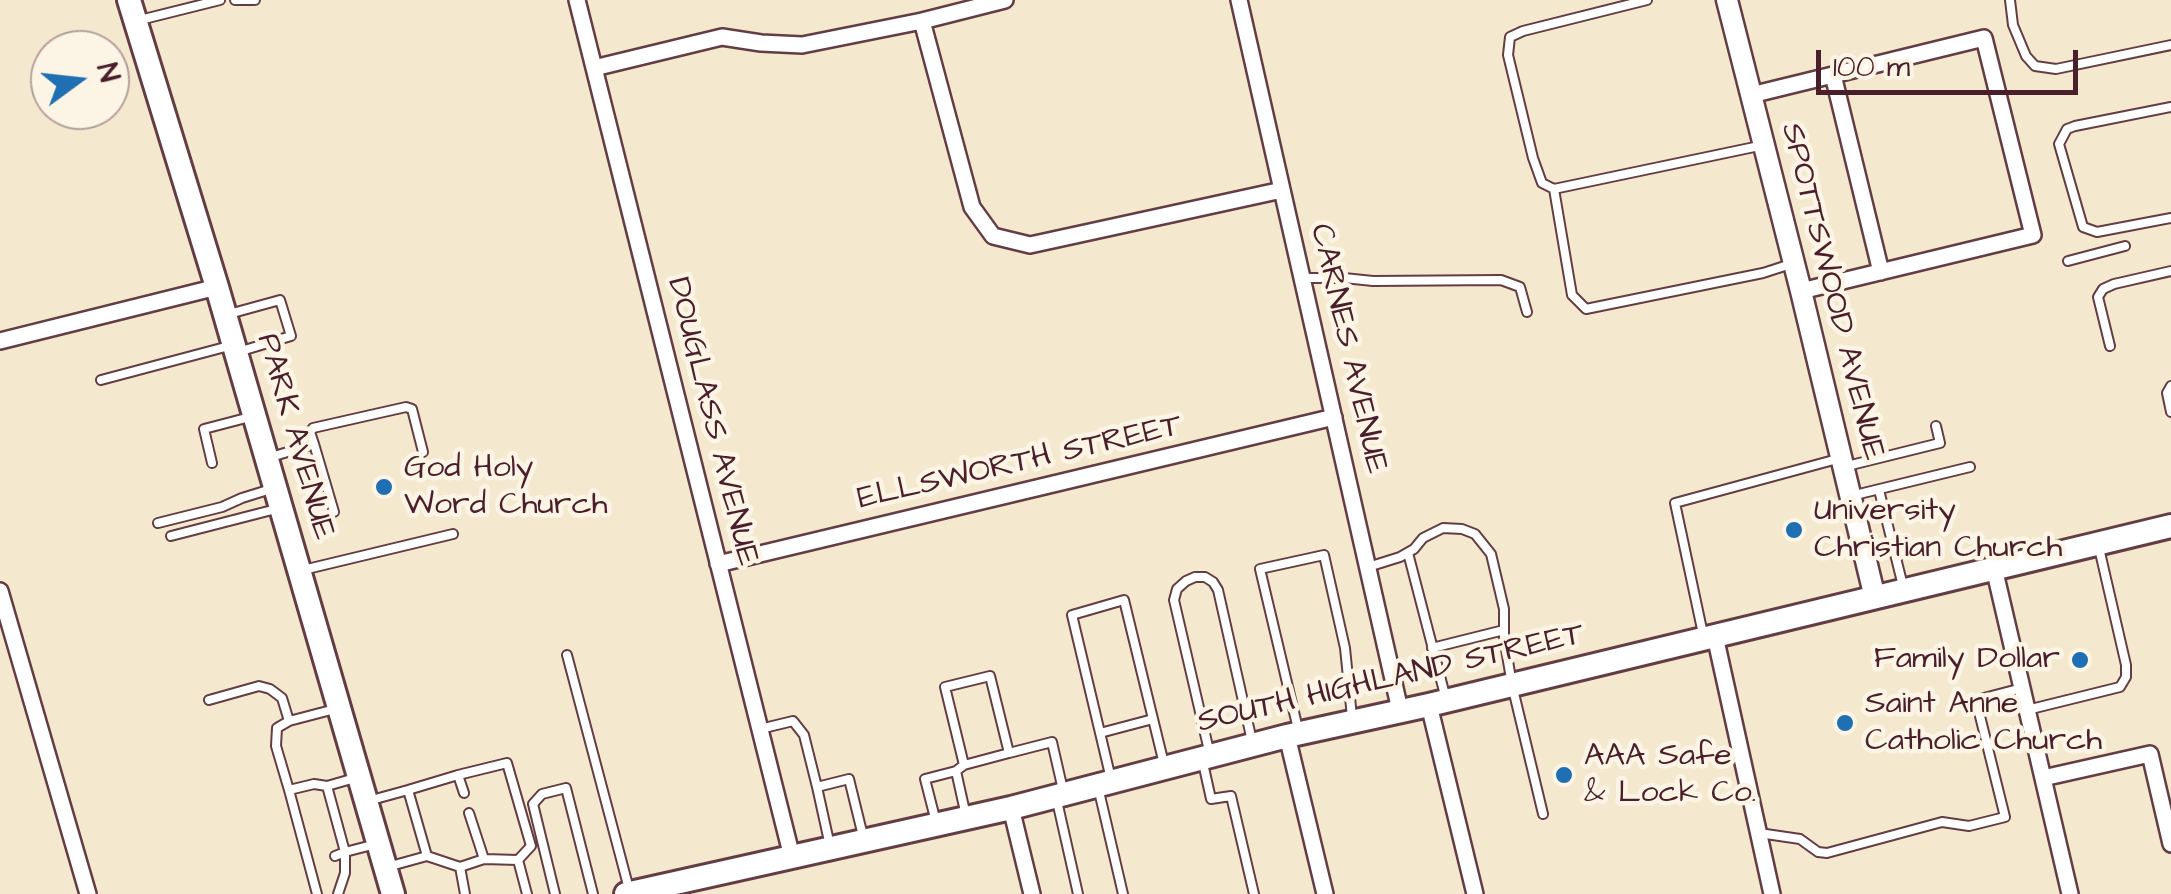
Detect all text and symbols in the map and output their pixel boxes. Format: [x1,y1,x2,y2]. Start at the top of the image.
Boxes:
north arrow [30,30,130,130]
scale bar [1821,30,2084,92]
text: 100 m [1833,46,1910,88]
text: N [86,59,129,86]
street label: SPOTTSWOOD AVENUE [1771,120,1891,464]
street label: CARNES AVENUE [1300,221,1394,477]
street label: DOUGLASS AVENUE [657,274,765,570]
street label: PARK AVENUE [246,330,342,544]
street label: ELLSWORTH STREET [854,408,1186,520]
place label: God Holy Word Church [404,450,607,525]
marker: God Holy Word Church [373,476,395,498]
place label: University Christian Church [1814,493,2062,568]
marker: University Christian Church [1783,519,1805,541]
street label: SOUTH HIGHLAND STREET [1194,617,1588,743]
place label: Family Dollar [1874,641,2060,679]
marker: Family Dollar [2069,649,2091,671]
place label: Saint Anne Catholic Church [1865,686,2102,761]
marker: Saint Anne Catholic Church [1834,712,1856,734]
place label: AAA Safe & Lock Co. [1584,738,1756,813]
marker: AAA Safe & Lock Co. [1553,764,1575,786]

